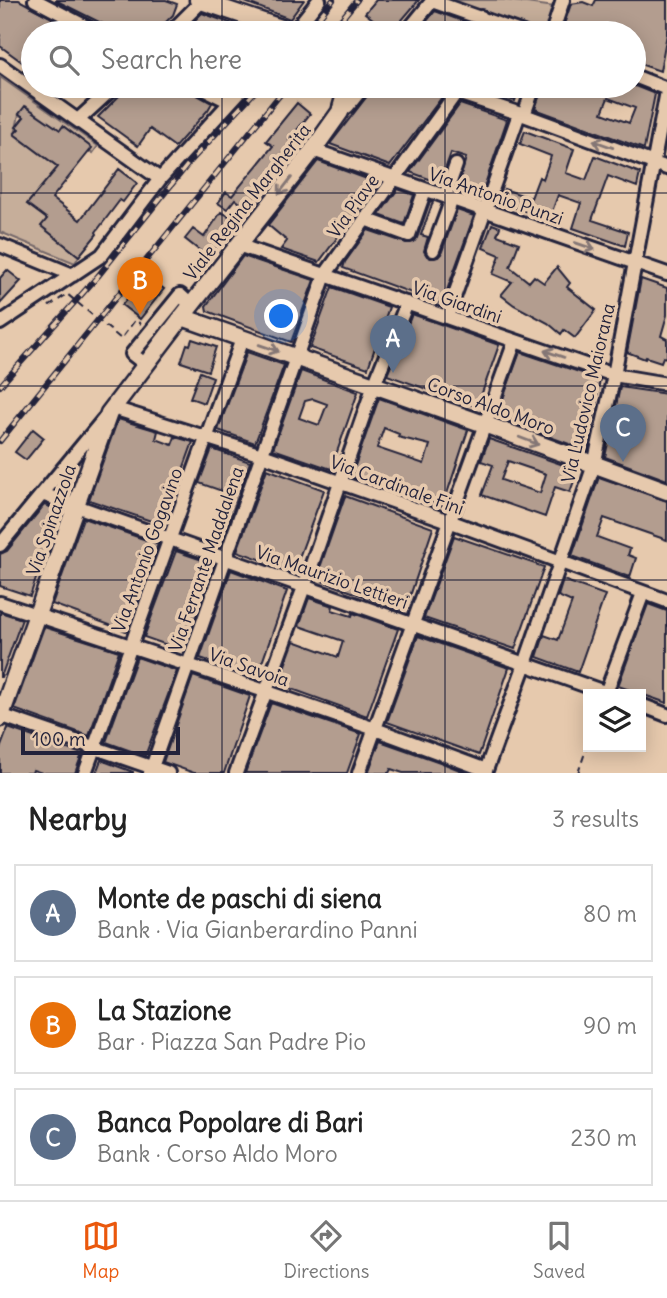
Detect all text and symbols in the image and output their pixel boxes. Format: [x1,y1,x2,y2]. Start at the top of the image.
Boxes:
search box [21,21,646,98]
icon: search [45,41,83,79]
text: Search here [101,43,242,76]
street label: Viale Regina Margherita [178,119,316,285]
one-way arrow [592,137,614,150]
street label: Vía Antonio Punzi [426,162,566,230]
street label: Via Piave [322,170,384,242]
one-way arrow [277,176,292,195]
one-way arrow [574,241,596,253]
pin: B [117,257,163,315]
street label: Via Giardini [409,276,505,328]
your location [264,299,298,333]
street label: Via Ludovico Maiorana [556,301,620,485]
pin: A [370,315,416,373]
one-way arrow [258,342,280,355]
one-way arrow [543,347,565,360]
street label: Corso Aldo Moro [424,372,558,440]
pin: C [600,404,646,462]
one-way arrow [518,436,540,448]
street label: Via Cardinale Fini [327,450,467,520]
street label: Via Spinazzola [21,461,81,579]
street label: Via Ferrante Maddalena [164,463,248,655]
street label: Via Antonio Gogavino [107,465,187,635]
street label: Via Maurizio Lettieri [253,540,411,614]
street label: Via Savoia [206,643,292,691]
map controls [583,689,646,752]
button: layers [583,689,646,752]
scale bar [21,724,180,756]
text: 100 m [32,727,86,751]
text: Nearby [28,800,128,838]
text: 3 results [552,804,639,833]
text: Monte de paschi di siena [97,882,382,915]
text: A [46,899,60,928]
text: 80 m [583,899,637,928]
text: Bank · Via Gianberardino Panni [97,915,418,944]
text: La Stazione [97,994,232,1027]
text: B [45,1011,61,1040]
text: 90 m [583,1011,637,1040]
text: Bar · Piazza San Padre Pio [97,1027,366,1056]
text: Banca Popolare di Bari [97,1106,363,1139]
text: C [45,1123,61,1152]
text: 230 m [571,1123,637,1152]
text: Bank · Corso Aldo Moro [97,1139,338,1168]
tab: Map [82,1217,120,1283]
tab: Directions [284,1217,369,1283]
tab: Saved [533,1217,585,1283]

